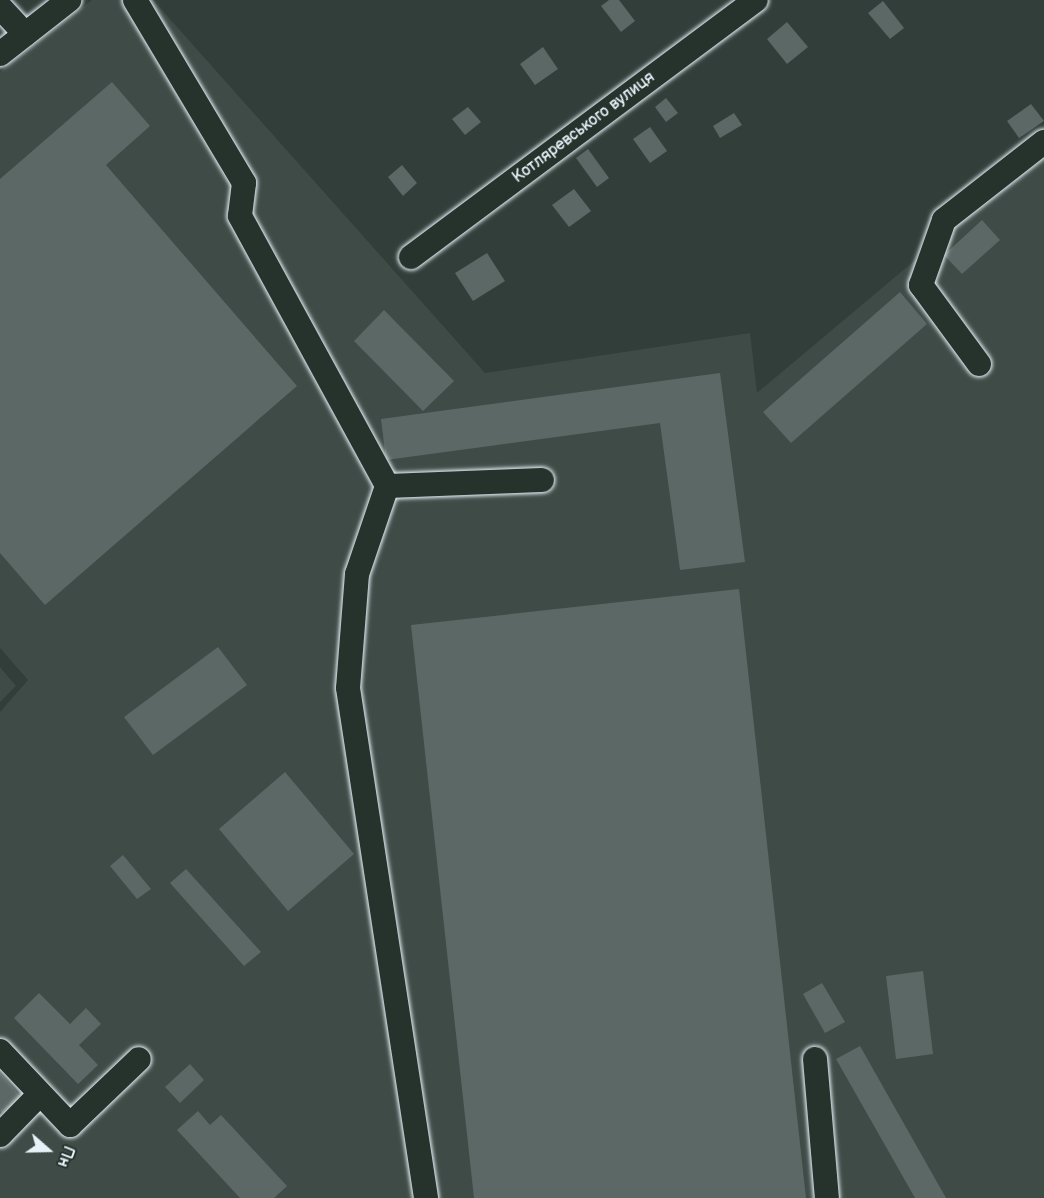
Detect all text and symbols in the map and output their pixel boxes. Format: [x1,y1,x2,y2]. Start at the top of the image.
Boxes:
street label: Котляревського вулиця [509,68,659,188]
north arrow [18,1120,78,1180]
text: Пн [53,1143,78,1170]

